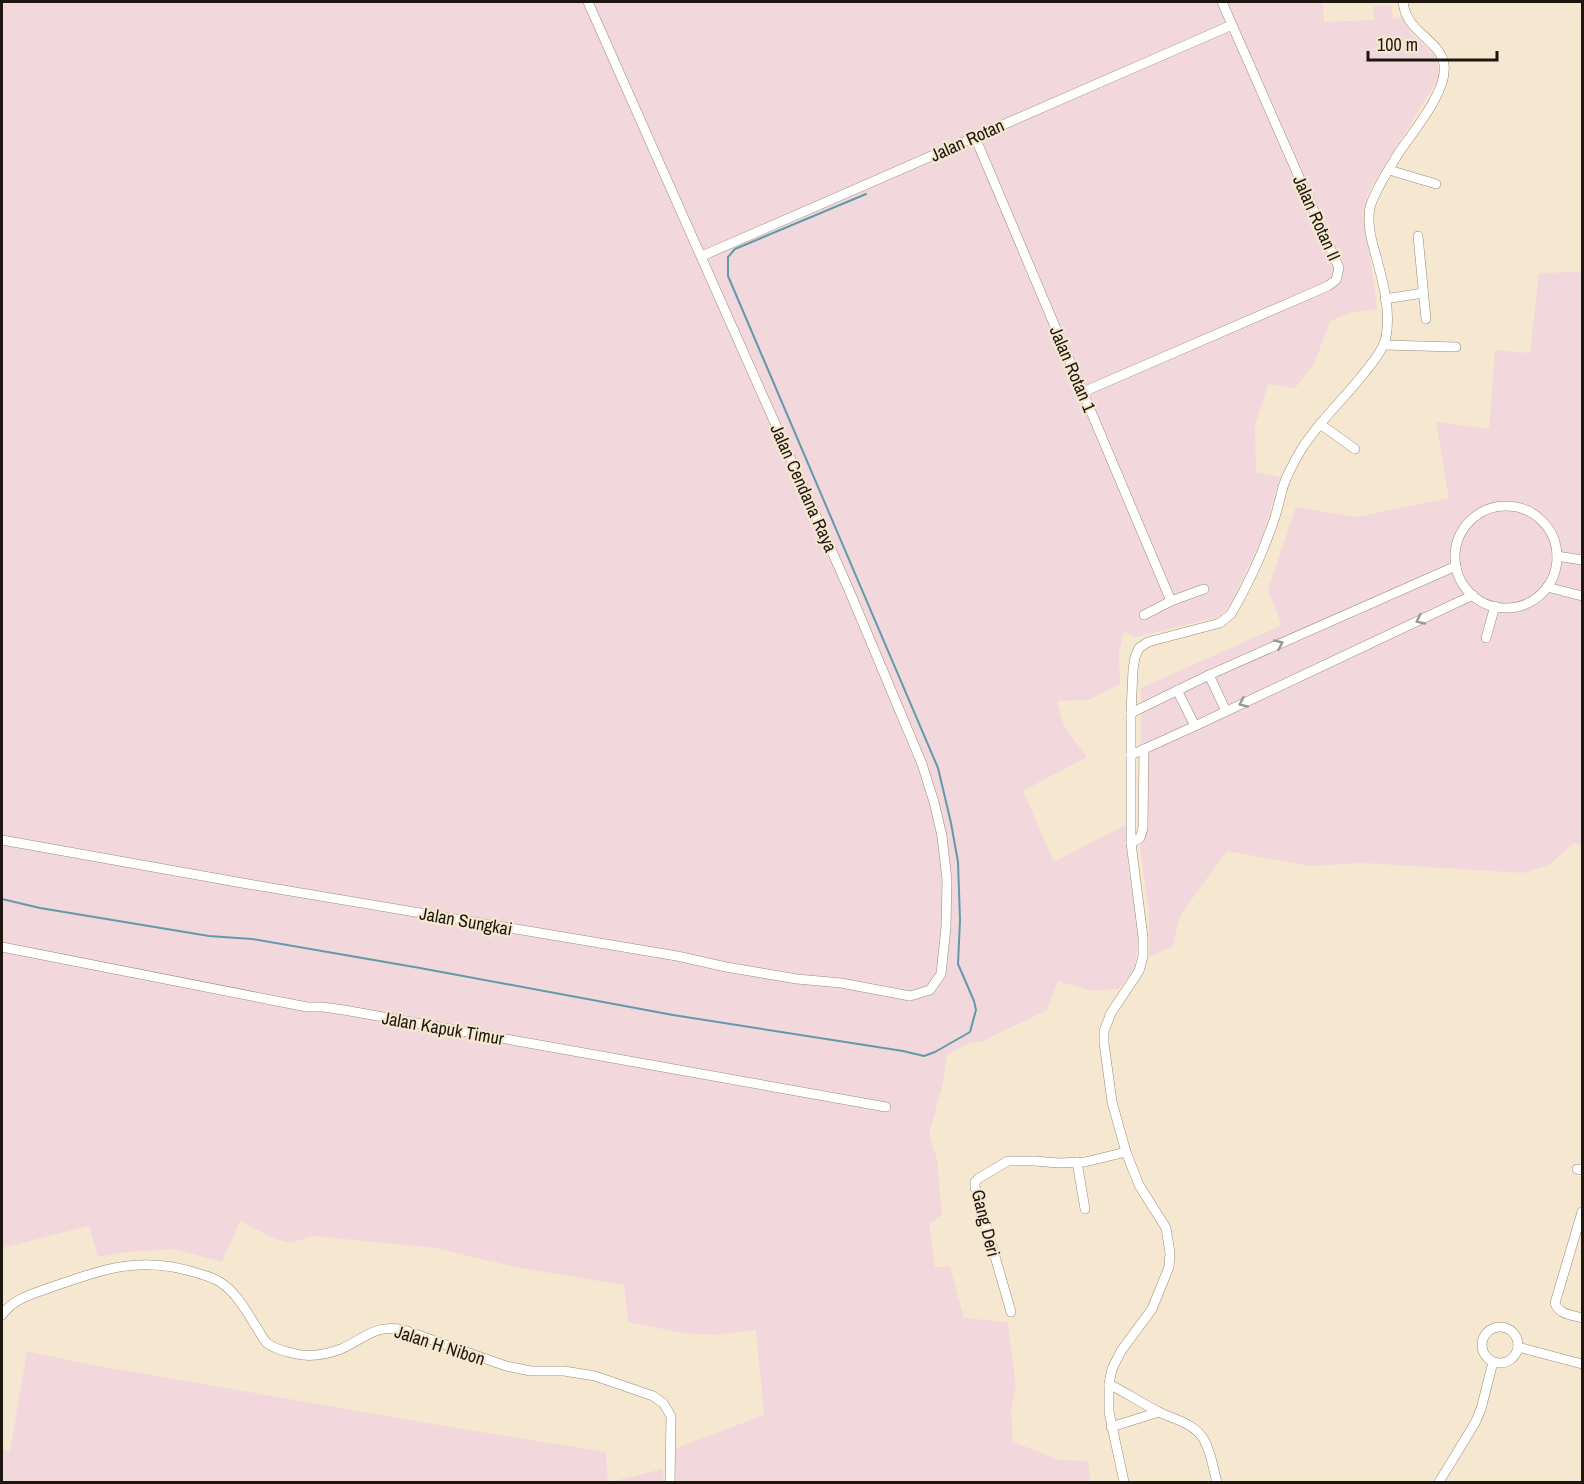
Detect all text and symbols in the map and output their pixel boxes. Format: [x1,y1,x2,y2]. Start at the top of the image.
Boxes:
scale bar [1368,24,1497,62]
text: 100 m [1377,32,1418,57]
street label: Jalan Rotan [926,113,1008,167]
street label: Jalan Rotan II [1287,171,1347,265]
street label: Jalan Rotan 1 [1044,322,1103,417]
street label: Jalan Cendana Raya [765,420,843,556]
one-way arrow [1415,612,1426,624]
one-way arrow [1273,639,1284,651]
one-way arrow [1239,695,1250,707]
street label: Jalan Sungkai [418,901,514,941]
street label: Jalan Kapuk Timur [380,1005,506,1051]
street label: Gang Deri [966,1187,1006,1259]
street label: Jalan H Nibon [392,1319,488,1371]

